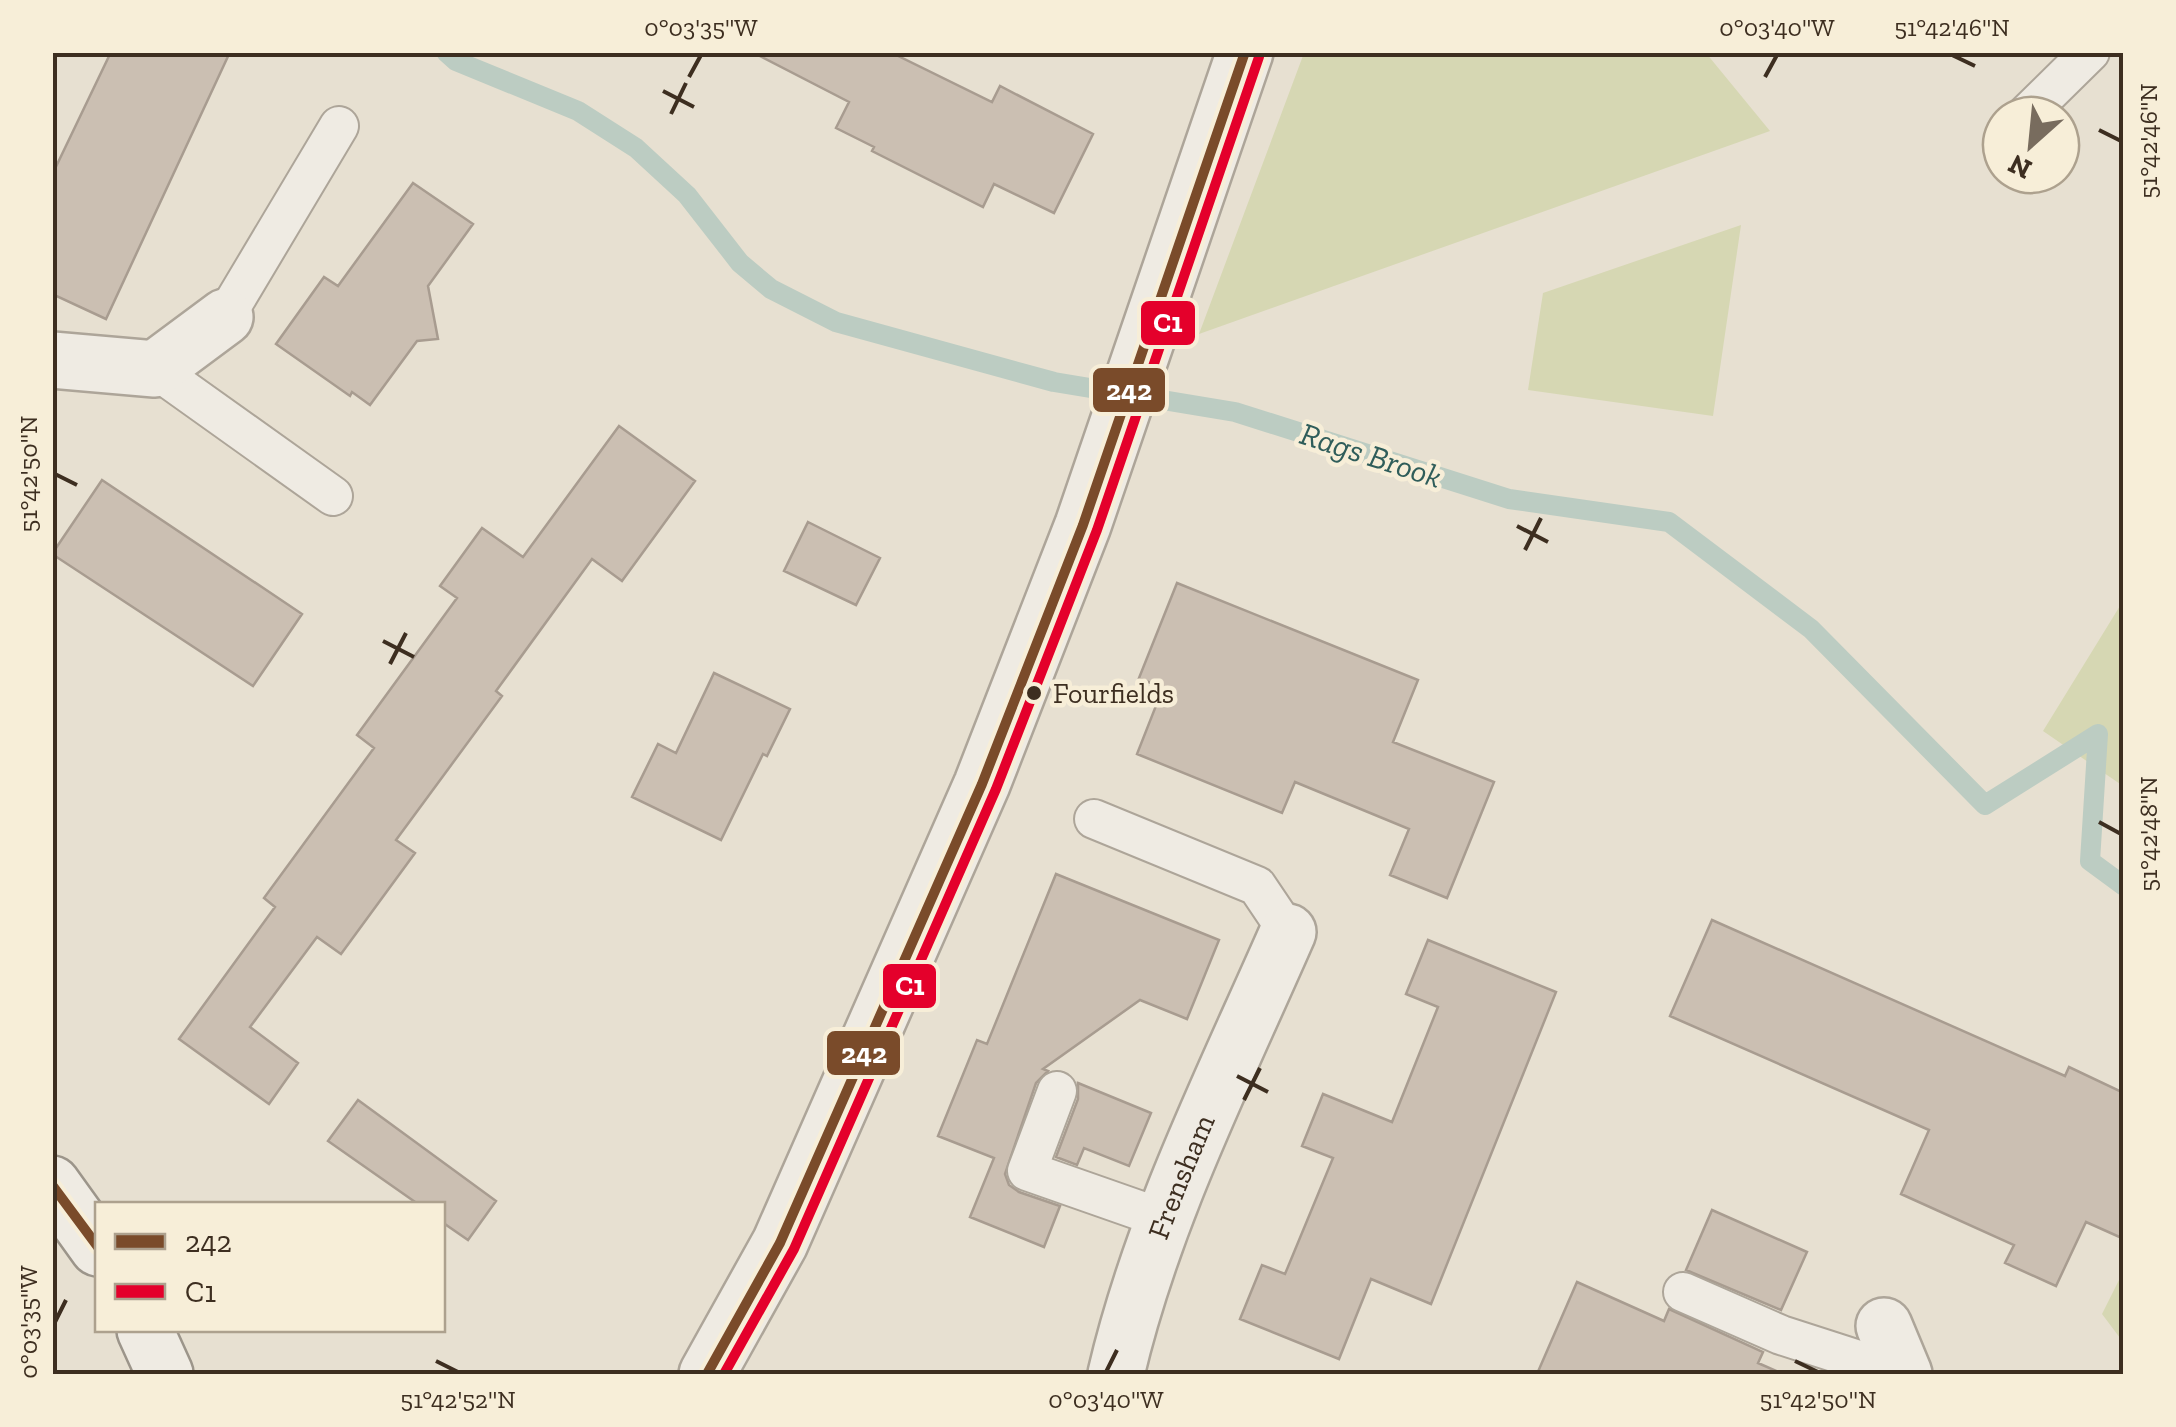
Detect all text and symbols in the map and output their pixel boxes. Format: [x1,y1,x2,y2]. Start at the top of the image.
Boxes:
text: 0°03'35"W [644,12,758,42]
text: 0°03'40"W [1719,12,1835,42]
text: 51°42'46"N [1894,12,2010,42]
text: 51°42'46"N [2133,83,2163,199]
north arrow [1981,95,2081,195]
text: N [2003,147,2037,186]
line badge: C1 [1139,299,1197,347]
text: C1 [1153,306,1183,339]
line badge: 242 [1091,366,1167,414]
text: 242 [1106,374,1152,407]
water label: Rags Brook [1296,414,1446,496]
text: 51°42'50"N [13,416,43,532]
place label: Fourfields [1053,677,1174,710]
marker: Fourfields [1024,683,1044,703]
text: 51°42'48"N [2133,776,2163,892]
line badge: C1 [881,962,938,1010]
text: C1 [895,969,925,1002]
line badge: 242 [825,1029,902,1077]
text: 242 [841,1037,887,1070]
street label: Frensham [1140,1109,1223,1244]
legend [95,1202,445,1332]
text: 242 [185,1224,232,1260]
text: 0°03'35"W [13,1265,43,1379]
text: C1 [185,1274,216,1310]
text: 51°42'52"N [400,1384,516,1414]
text: 0°03'40"W [1048,1384,1164,1414]
text: 51°42'50"N [1760,1384,1876,1414]

